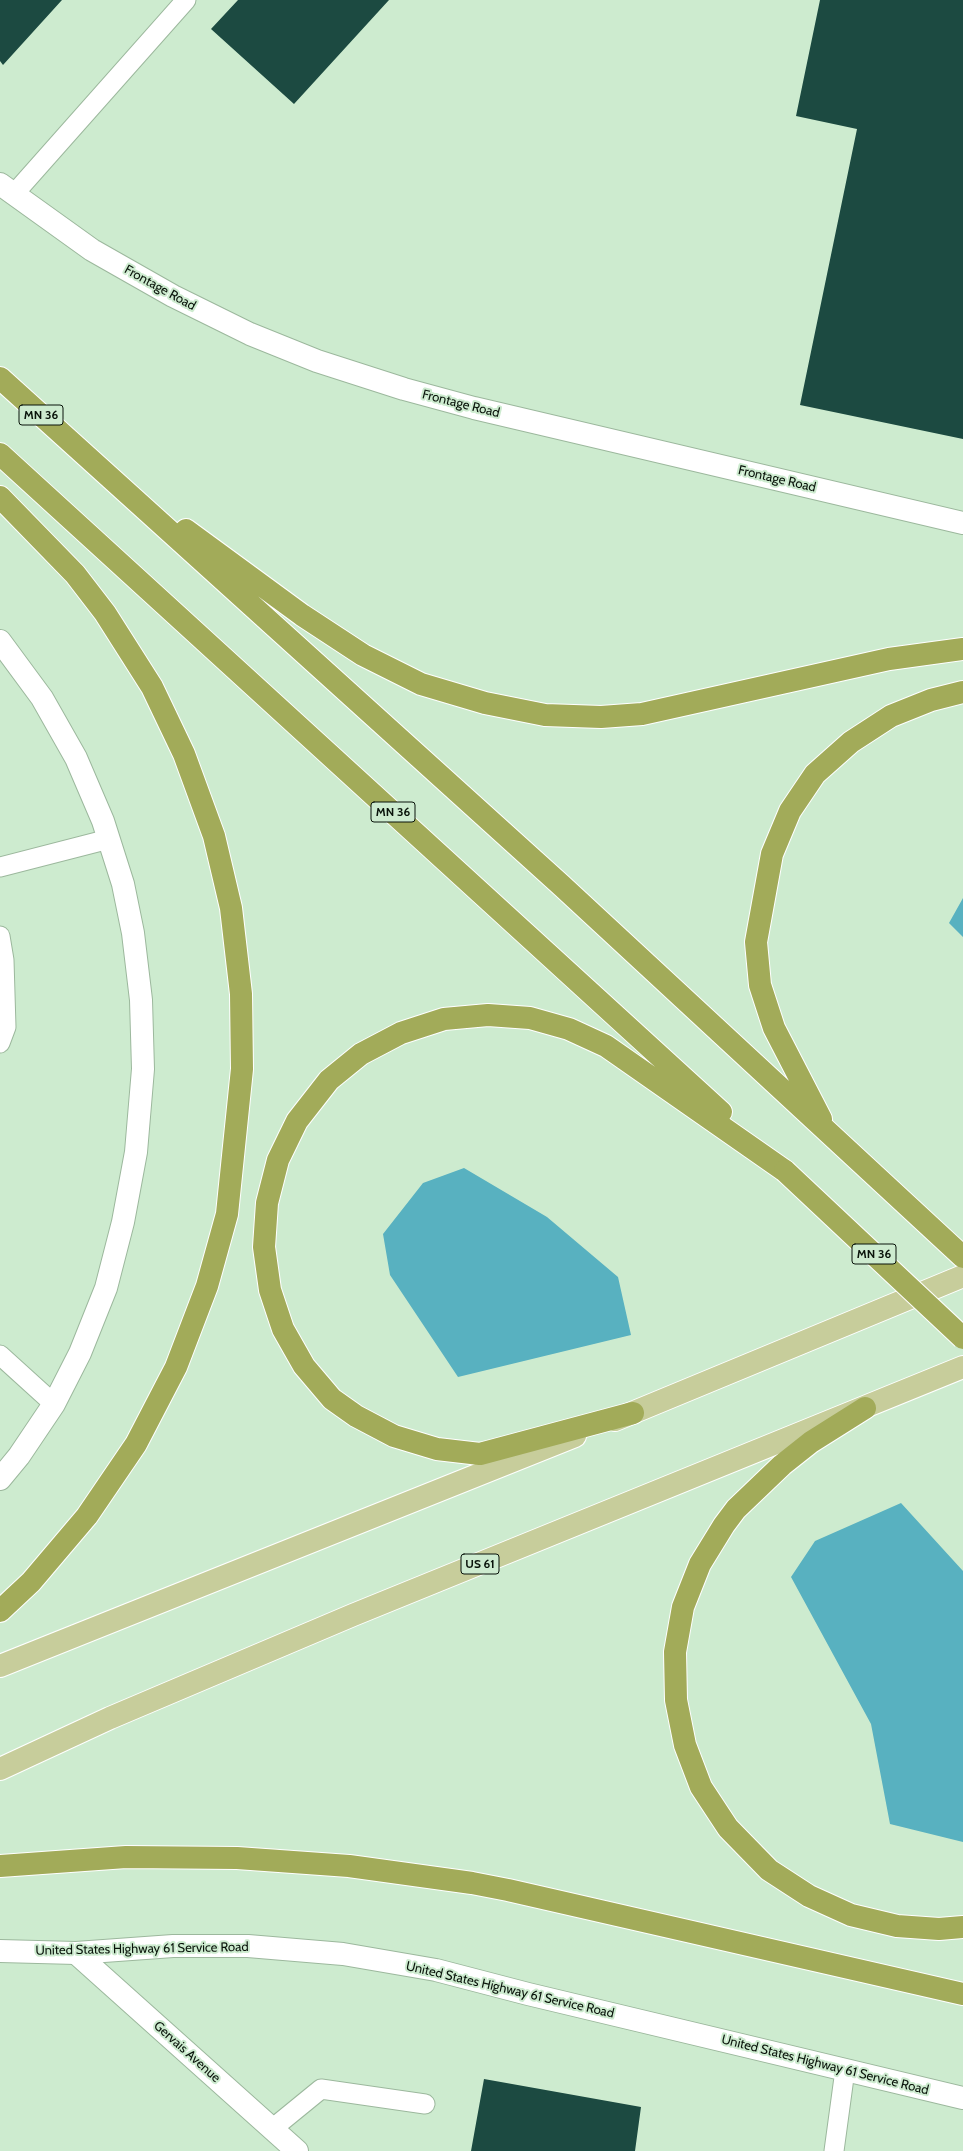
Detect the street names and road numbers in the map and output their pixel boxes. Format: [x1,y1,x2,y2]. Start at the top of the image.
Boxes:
street label: Frontage Road [122,262,198,314]
street label: Frontage Road [421,387,501,421]
road number: MN 36 [19,405,63,425]
street label: Frontage Road [737,462,817,496]
road number: MN 36 [371,802,415,822]
road number: MN 36 [852,1244,896,1264]
road number: US 61 [461,1554,499,1574]
street label: United States Highway 61 Service Road [35,1939,249,1959]
street label: United States Highway 61 Service Road [404,1958,616,2022]
street label: Gervais Avenue [150,2018,224,2086]
street label: United States Highway 61 Service Road [720,2032,930,2098]

